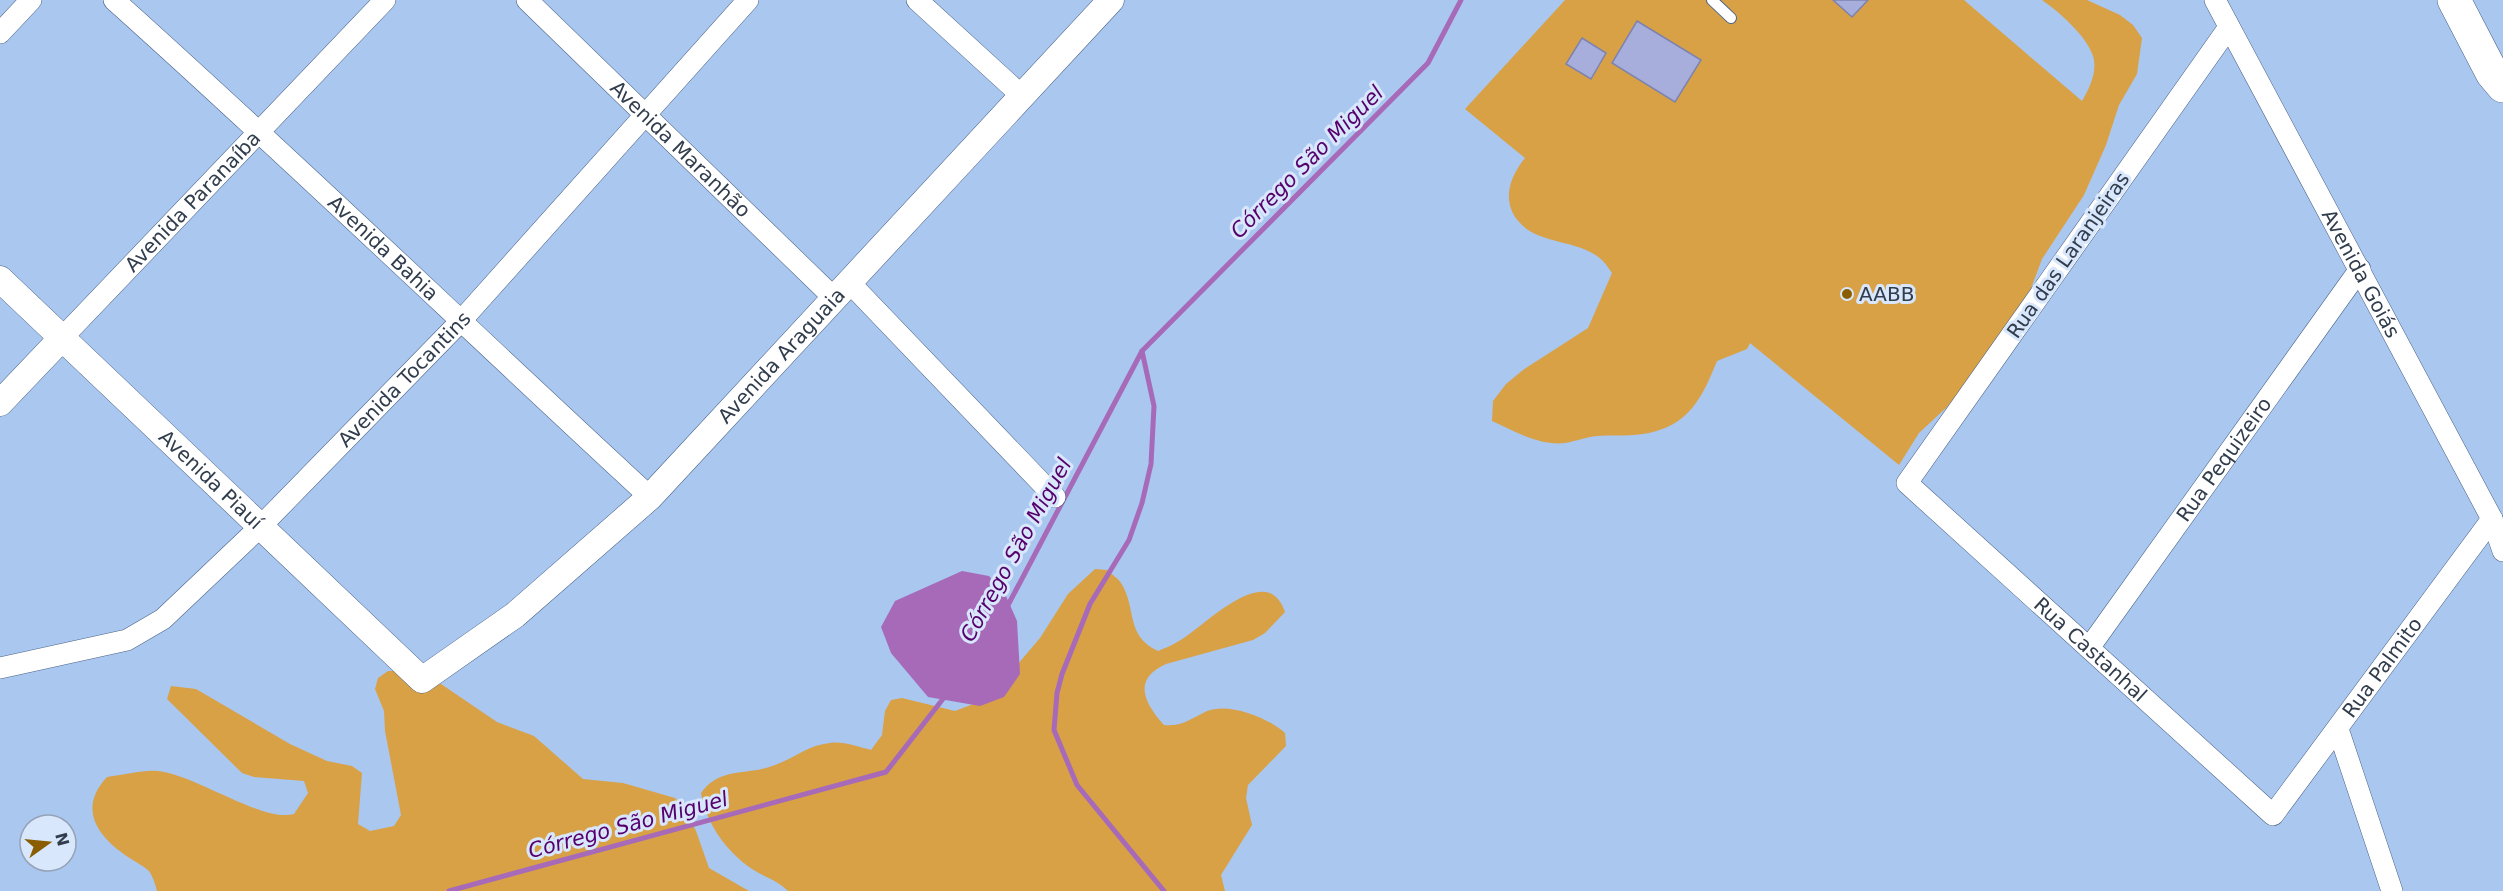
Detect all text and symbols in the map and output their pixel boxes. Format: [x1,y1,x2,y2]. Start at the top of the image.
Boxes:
street label: Avenida Maranhão [605,76,756,222]
water label: Córrego São Miguel [1226,81,1388,243]
street label: Avenida Paranaíba [120,126,265,277]
street label: Rua das Laranjeiras [2002,167,2134,343]
street label: Avenida Bahia [323,190,444,305]
street label: Avenida Goiás [2317,205,2405,342]
place label: AABB [1859,282,1914,306]
street label: Avenida Araguaia [713,283,850,428]
marker: AABB [1840,287,1854,301]
street label: Avenida Tocantins [333,306,476,452]
street label: Rua Pequizeiro [2171,392,2277,526]
street label: Avenida Piauí [154,425,269,535]
water label: Córrego São Miguel [956,454,1076,646]
street label: Rua Castanhal [2029,592,2152,707]
street label: Rua Palmito [2337,613,2427,722]
water label: Córrego São Miguel [526,787,731,863]
north arrow [18,813,78,873]
text: N [51,830,73,848]

